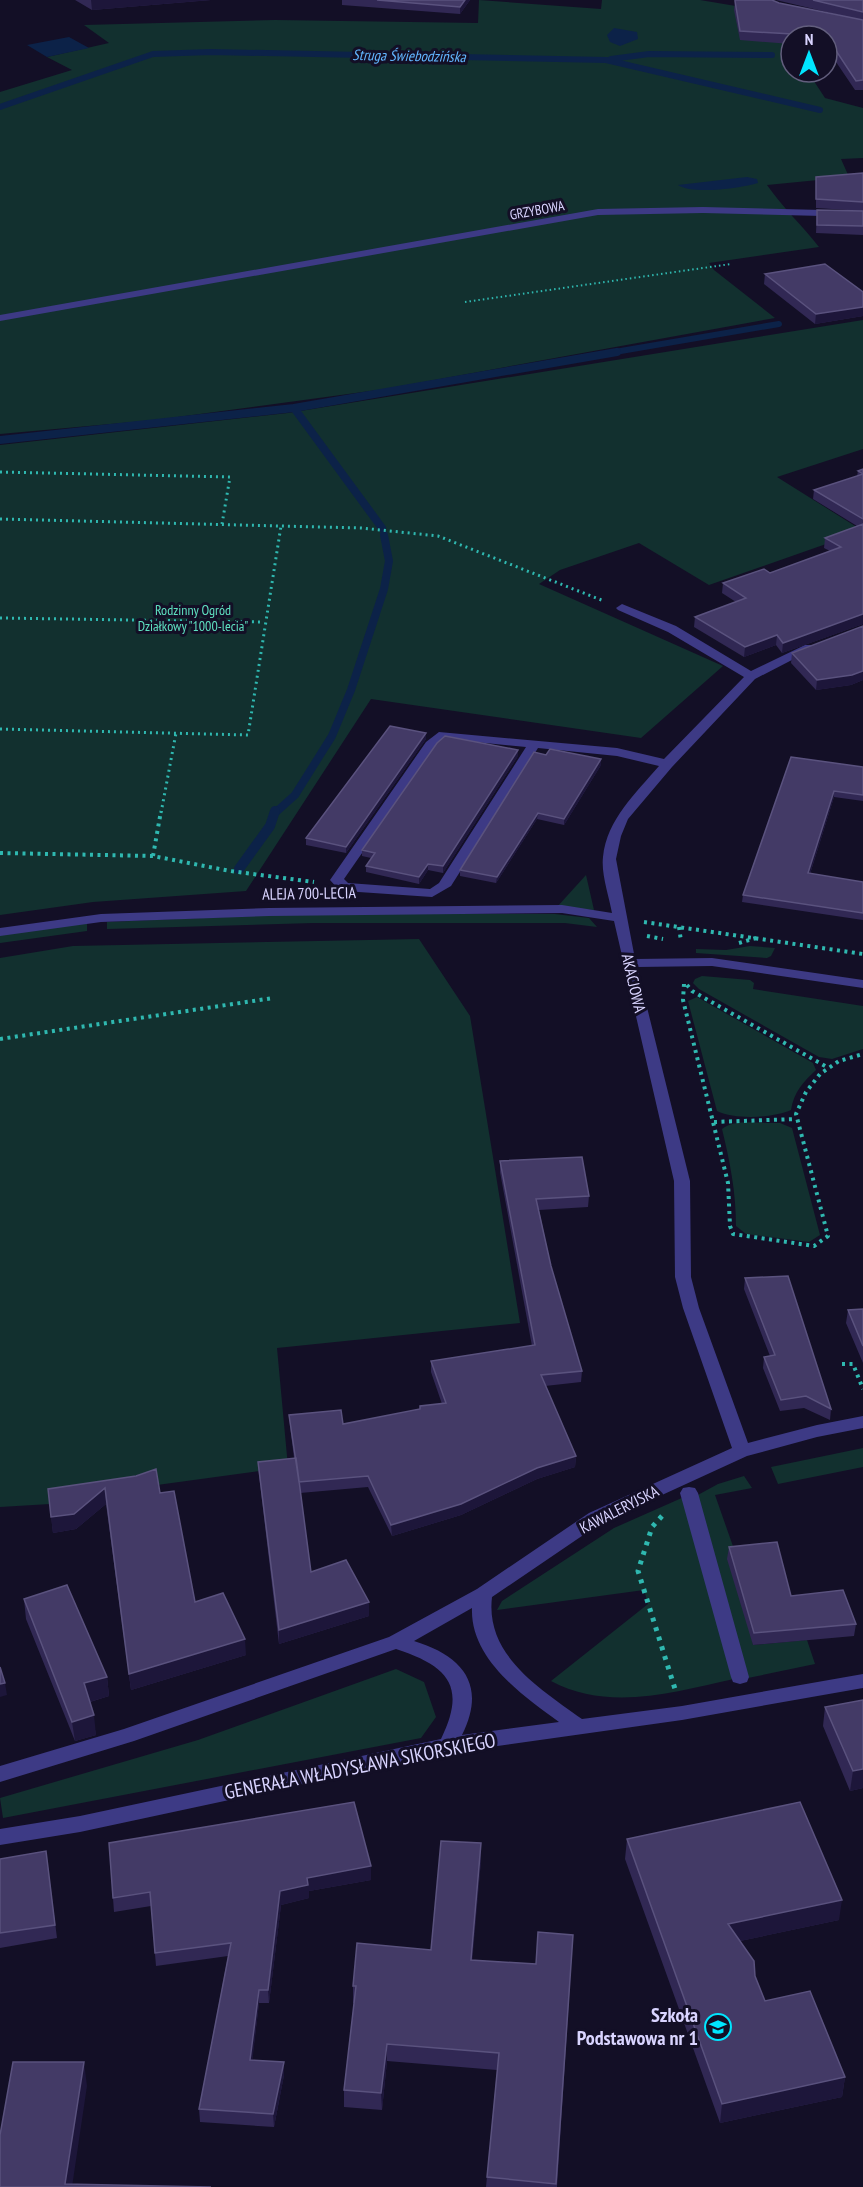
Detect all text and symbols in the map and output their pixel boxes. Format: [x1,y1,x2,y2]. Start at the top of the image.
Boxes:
north arrow [779,24,839,84]
text: N [805,29,813,49]
water label: Struga Świebodzińska [352,45,467,66]
street label: GRZYBOWA [508,196,566,224]
park label: Rodzinny Ogród Działkowy "1000-lecia" [138,601,248,635]
street label: ALEJA 700-LECIA [262,882,356,904]
street label: AKACJOWA [618,952,651,1015]
street label: KAWALERYJSKA [576,1480,662,1537]
street label: GENERAŁA WŁADYSŁAWA SIKORSKIEGO [222,1727,498,1805]
place label: Szkoła Podstawowa nr 1 [577,2002,698,2051]
school or university icon: Szkoła Podstawowa nr 1 [703,2012,733,2042]

